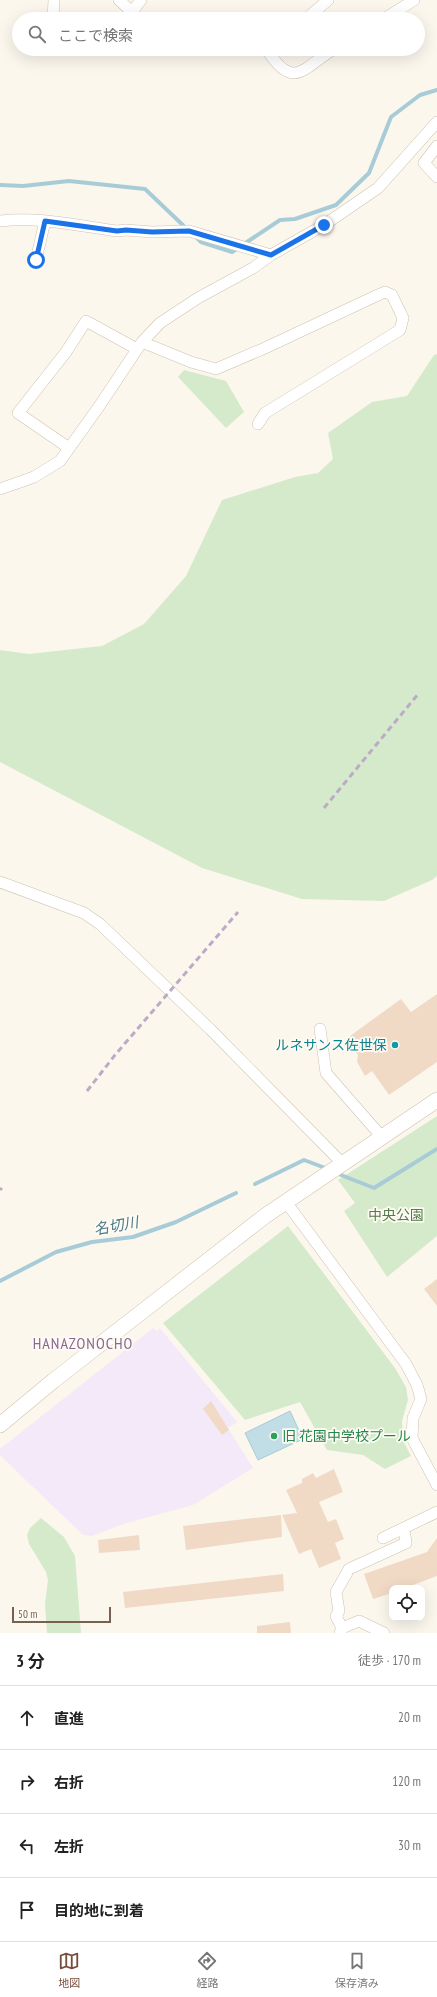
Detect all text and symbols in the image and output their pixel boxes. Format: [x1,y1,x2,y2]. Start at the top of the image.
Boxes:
search box [12,12,425,56]
icon: search [26,23,48,45]
text: ここで検索 [58,26,133,45]
route end [315,216,333,234]
route start [27,251,45,269]
place label: ルネサンス佐世保 [275,1036,387,1054]
marker: ルネサンス佐世保 [390,1040,400,1050]
park label: 中央公園 [368,1206,424,1224]
water label: 名切川 [92,1212,142,1239]
district label: HANAZONOCHO [33,1333,133,1353]
place label: 旧 花園中学校プール [282,1427,411,1445]
marker: 旧 花園中学校プール [269,1431,279,1441]
map controls [389,1585,425,1621]
button: locate [389,1585,425,1621]
scale bar [12,1605,111,1624]
text: 50 m [18,1607,37,1621]
text: 3 分 [16,1650,45,1672]
text: 徒歩 · 170 m [358,1652,421,1669]
icon: ahead [16,1707,38,1729]
text: 直進 [54,1709,84,1728]
text: 20 m [398,1709,421,1726]
icon: right [16,1771,38,1793]
text: 右折 [54,1773,84,1792]
text: 120 m [392,1773,421,1790]
icon: left [16,1835,38,1857]
text: 左折 [54,1837,84,1856]
text: 30 m [398,1837,421,1854]
icon: arrive [16,1899,38,1921]
text: 目的地に到着 [54,1901,144,1920]
tab: 地図 [58,1950,80,1990]
tab: 経路 [196,1950,218,1990]
tab: 保存済み [335,1950,379,1990]

